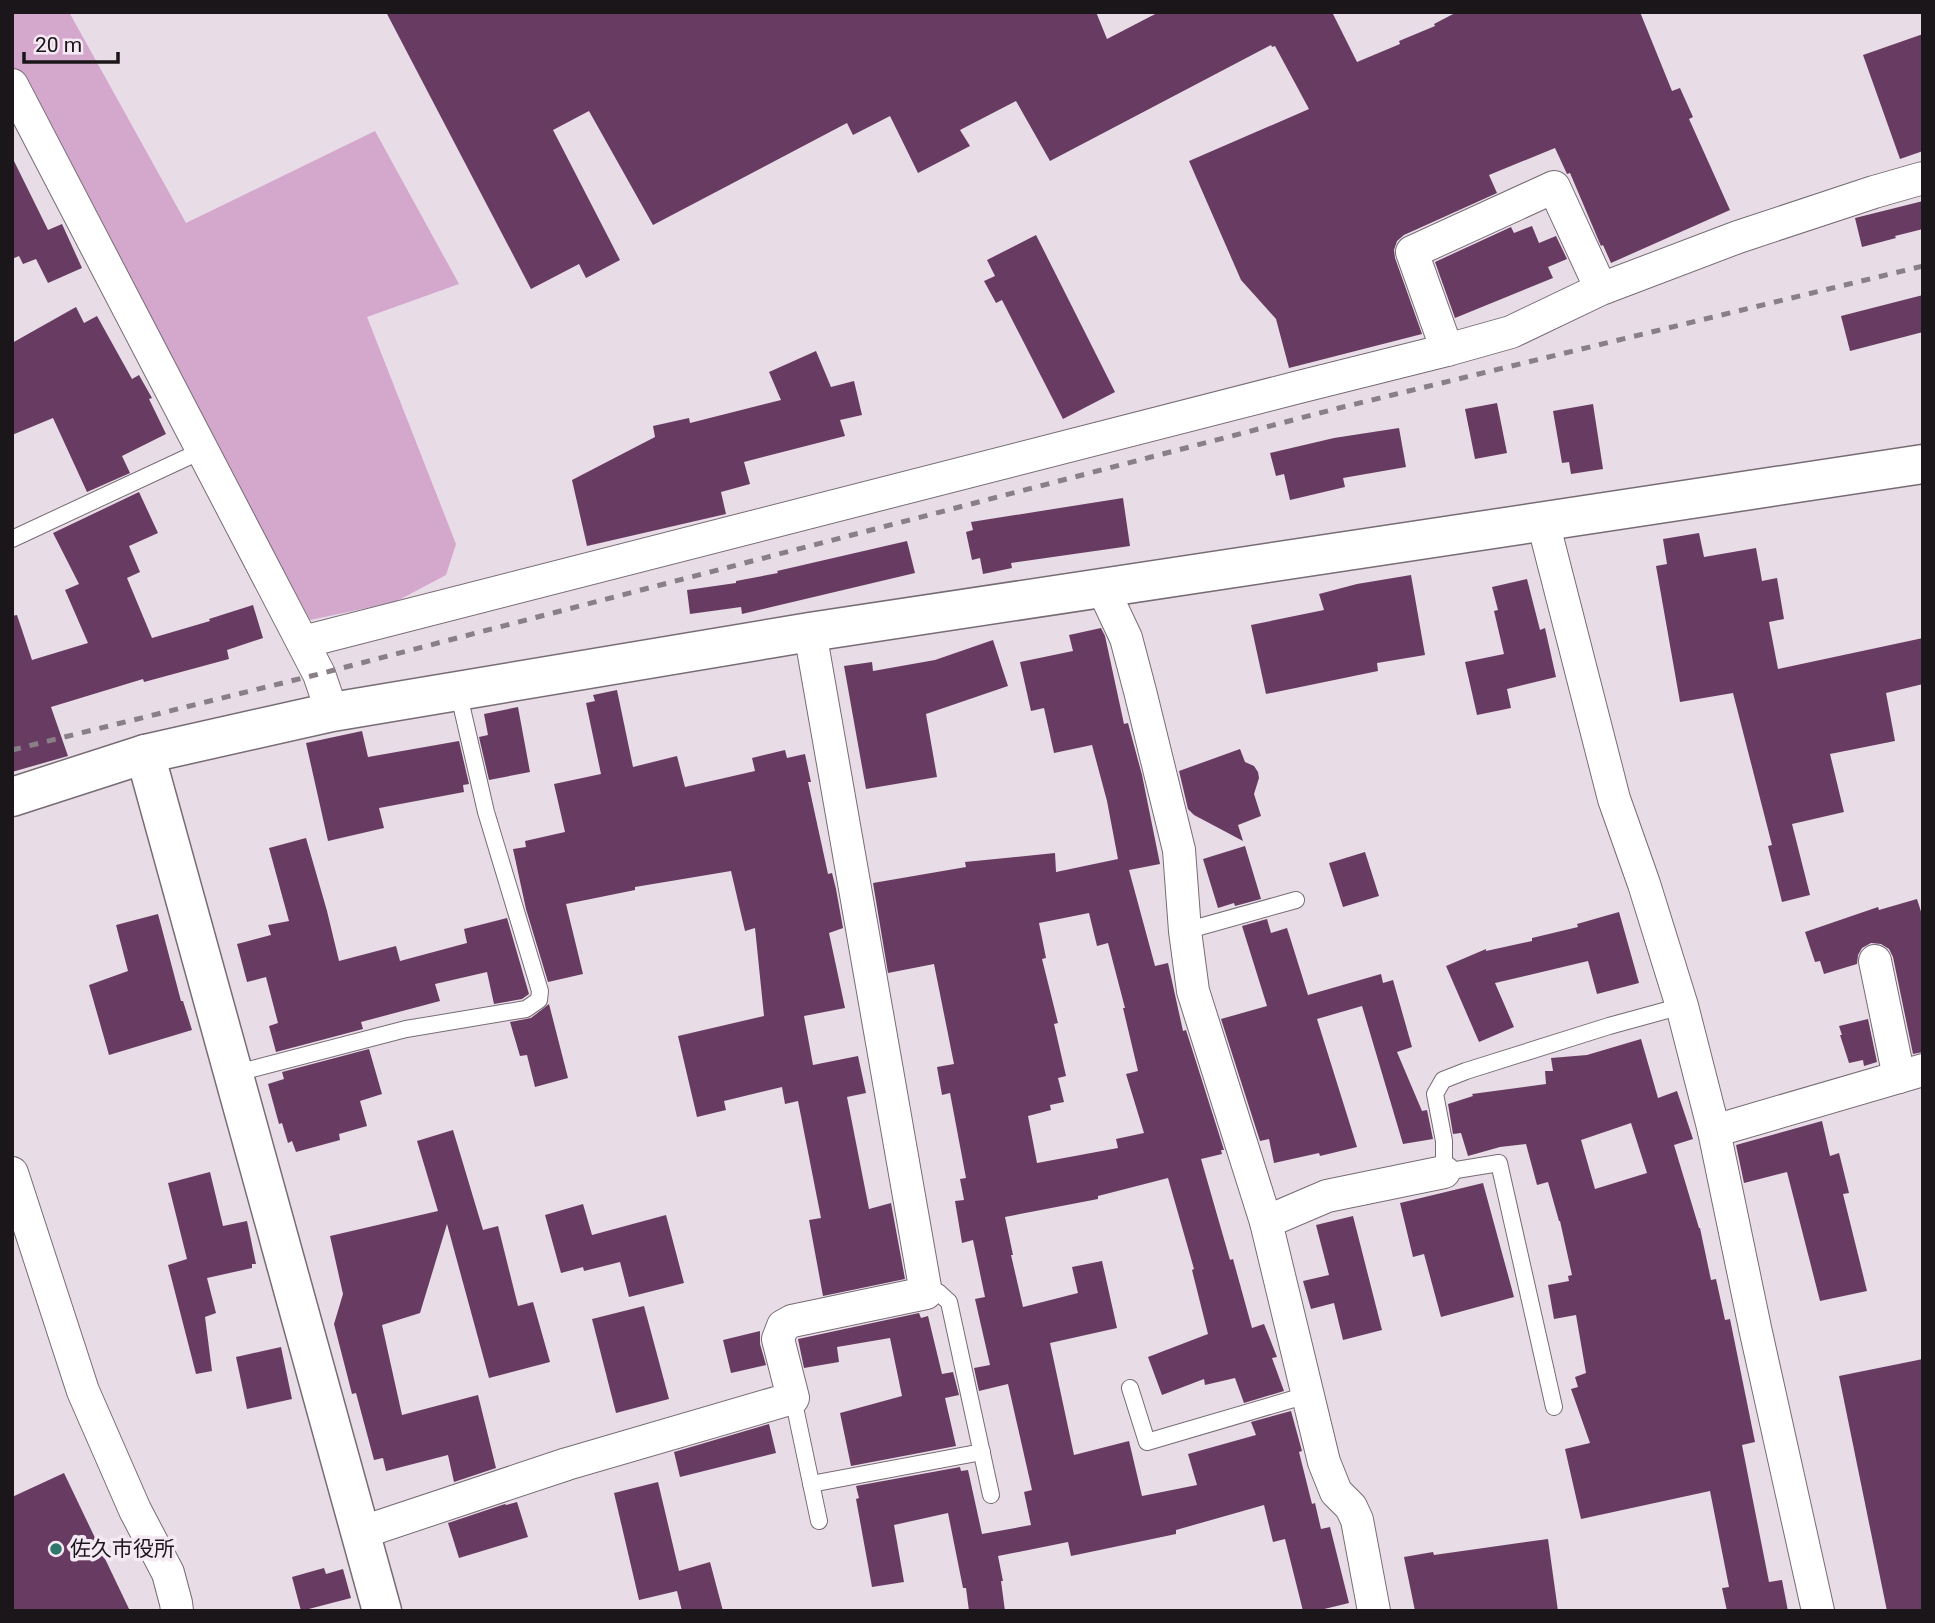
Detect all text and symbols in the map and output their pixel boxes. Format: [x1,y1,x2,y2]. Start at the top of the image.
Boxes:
scale bar [24,21,119,65]
text: 20 m [35,33,82,57]
place label: 佐久市役所 [70,1537,175,1561]
marker: 佐久市役所 [48,1541,64,1557]

